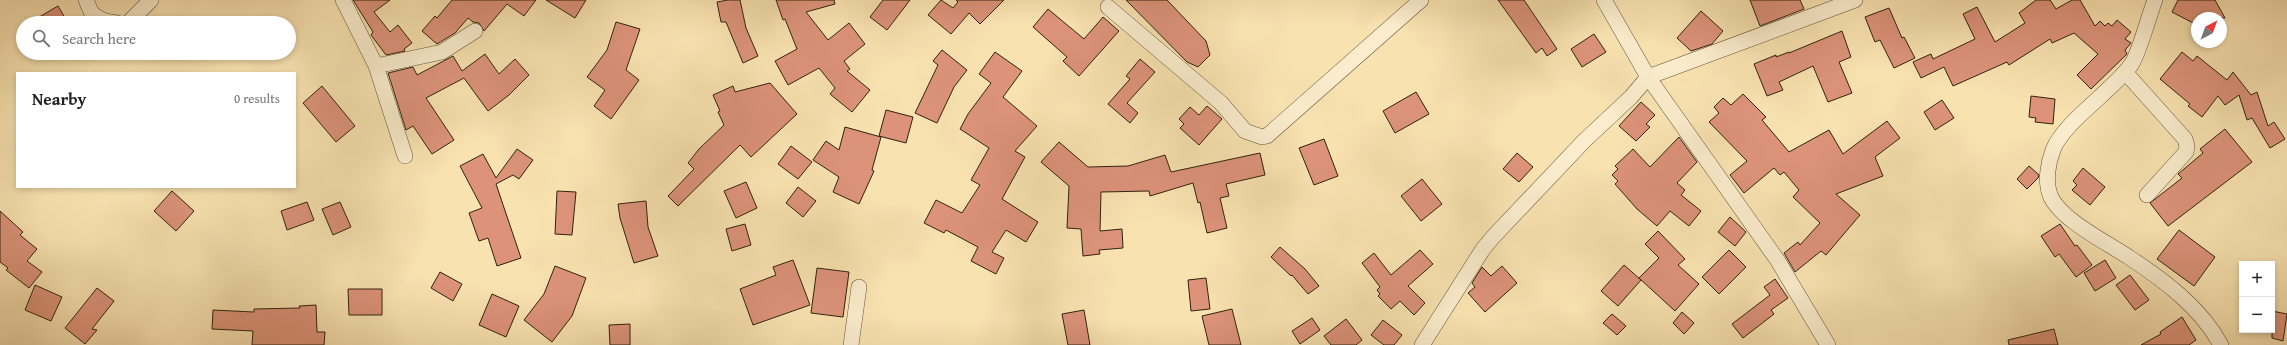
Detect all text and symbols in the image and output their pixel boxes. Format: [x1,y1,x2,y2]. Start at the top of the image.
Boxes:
north arrow [2191,12,2227,48]
search box [16,16,296,60]
icon: search [30,27,52,49]
text: Search here [62,28,136,49]
text: Nearby [32,86,86,111]
text: 0 results [234,89,280,108]
map controls [2239,261,2275,333]
button: + [2239,261,2275,297]
button: − [2239,297,2275,333]

